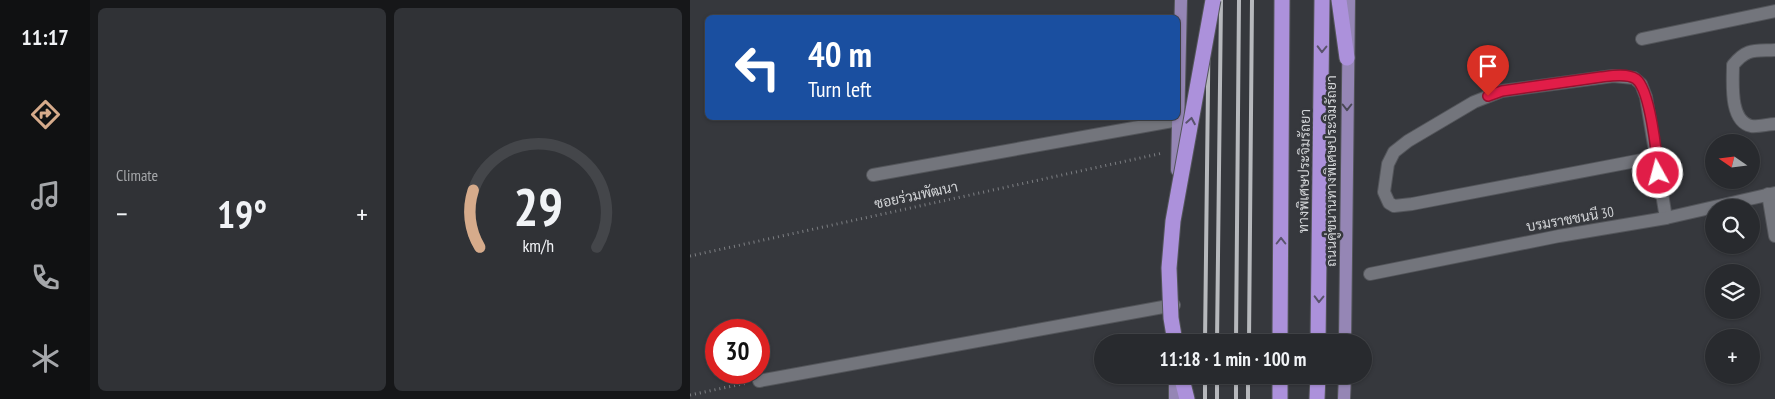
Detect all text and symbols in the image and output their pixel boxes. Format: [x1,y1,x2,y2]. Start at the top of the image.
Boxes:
text: 11:17 [21,23,69,51]
text: 40 m [808,31,872,77]
icon: left [725,35,790,100]
one-way arrow [1316,45,1327,53]
pin [1467,45,1509,96]
icon: arrive [1474,52,1502,80]
text: Turn left [808,75,872,103]
street label: ถนนคู่ขนานทางพิเศษประจิมรัถยา [1322,75,1341,267]
icon: directions [28,97,63,132]
one-way arrow [1342,104,1352,111]
street label: ทางพิเศษประจิมรัถยา [1294,109,1314,233]
one-way arrow [1185,116,1196,125]
north arrow [1705,134,1760,189]
map controls [1705,134,1760,384]
position arrow [1631,146,1683,198]
text: Climate [116,165,158,185]
text: 29 [513,173,563,240]
street label: ซอยร่วมพัฒนา [873,177,959,213]
icon: music [28,178,63,213]
text: 19° [217,189,267,238]
text: − [116,195,128,232]
text: + [356,195,368,232]
button: search [1705,199,1760,254]
street label: บรมราชชนนี 30 [1525,202,1615,236]
text: km/h [522,234,554,257]
one-way arrow [1275,237,1286,245]
icon: phone [28,260,63,295]
button: layers [1705,264,1760,319]
one-way arrow [1314,295,1324,303]
speed limit sign: 30 [705,319,770,384]
button: + [1705,329,1760,384]
icon: climate [28,341,63,376]
text: 11:18 · 1 min · 100 m [1160,347,1306,371]

